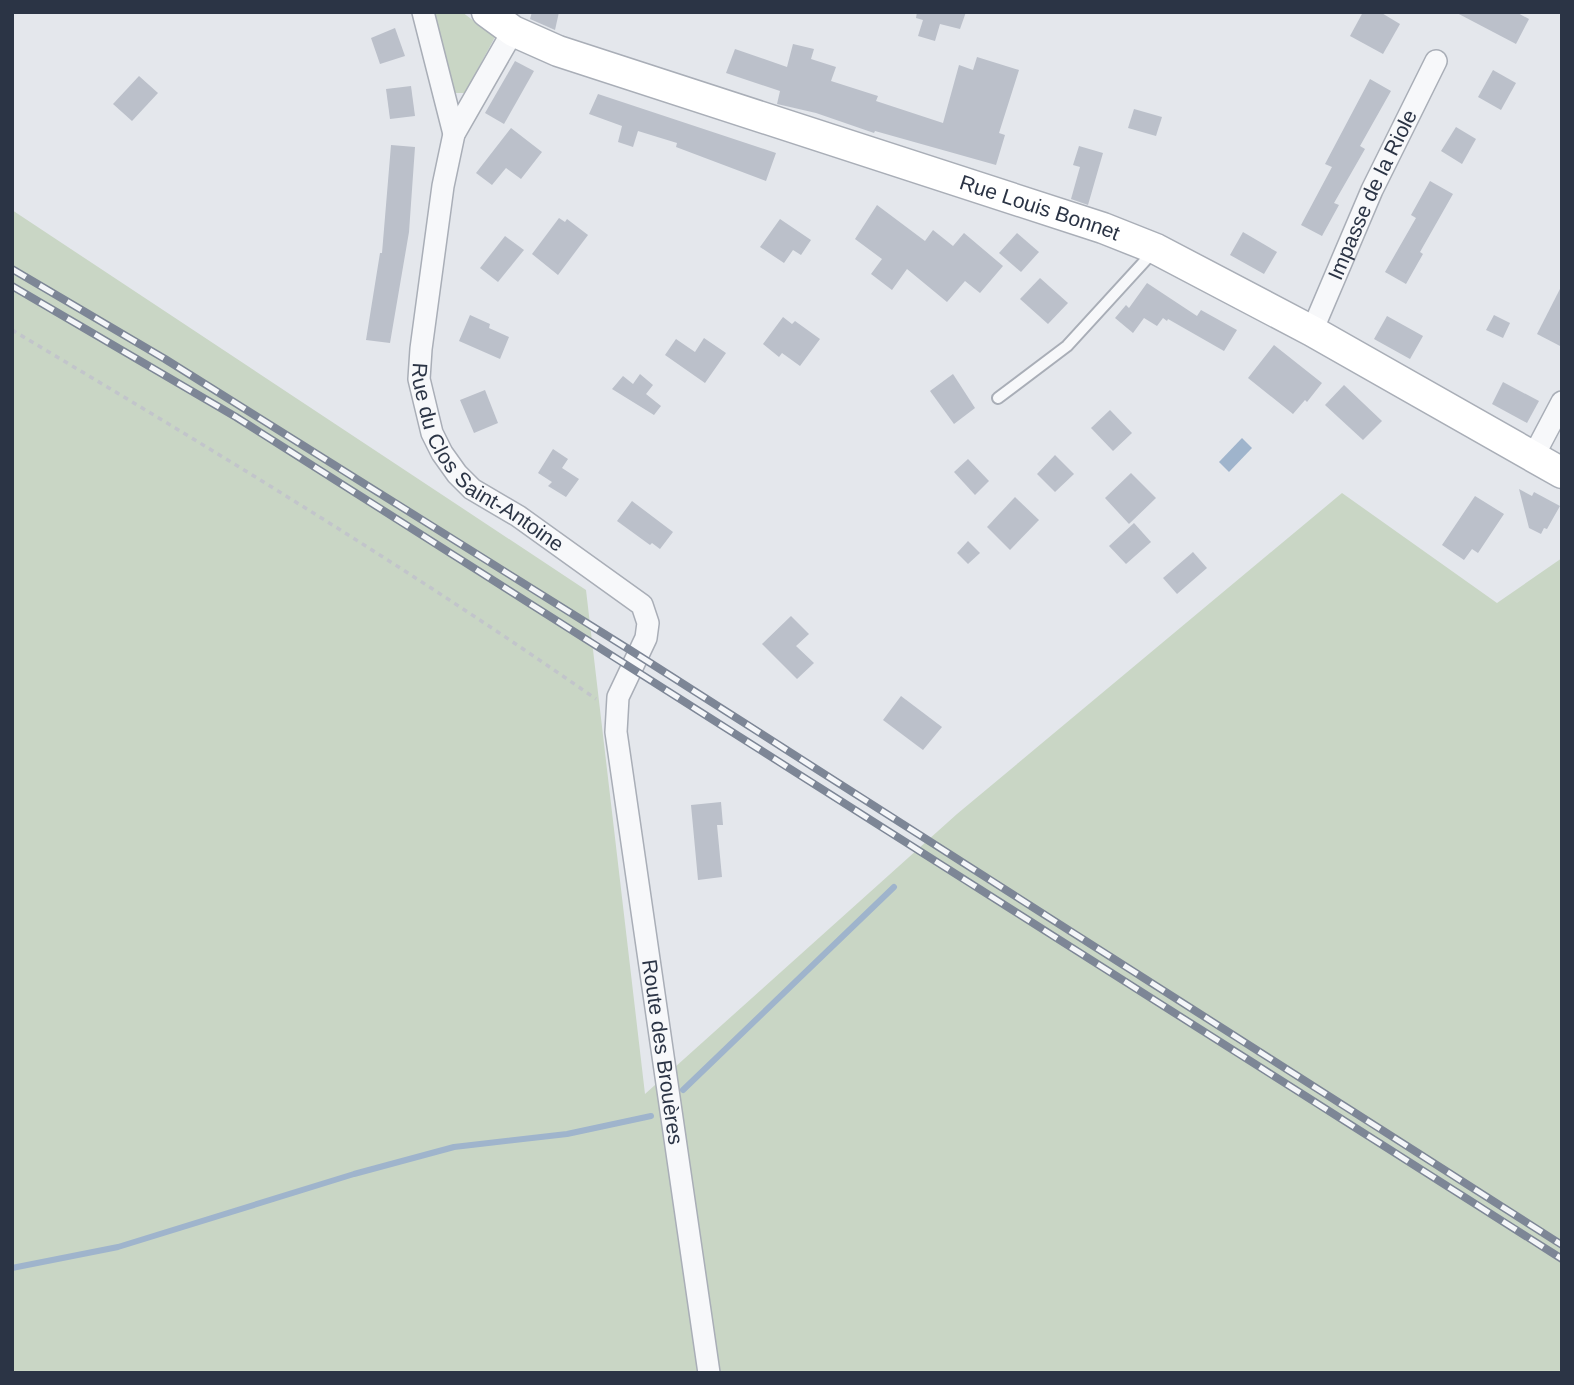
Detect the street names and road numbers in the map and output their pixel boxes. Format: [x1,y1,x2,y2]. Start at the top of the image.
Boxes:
street label: Impasse de la Riole [1323,106,1421,283]
street label: Rue Louis Bonnet [957,170,1123,245]
street label: Rue du Clos Saint-Antoine [408,362,568,556]
street label: Route des Brouères [638,958,688,1146]

